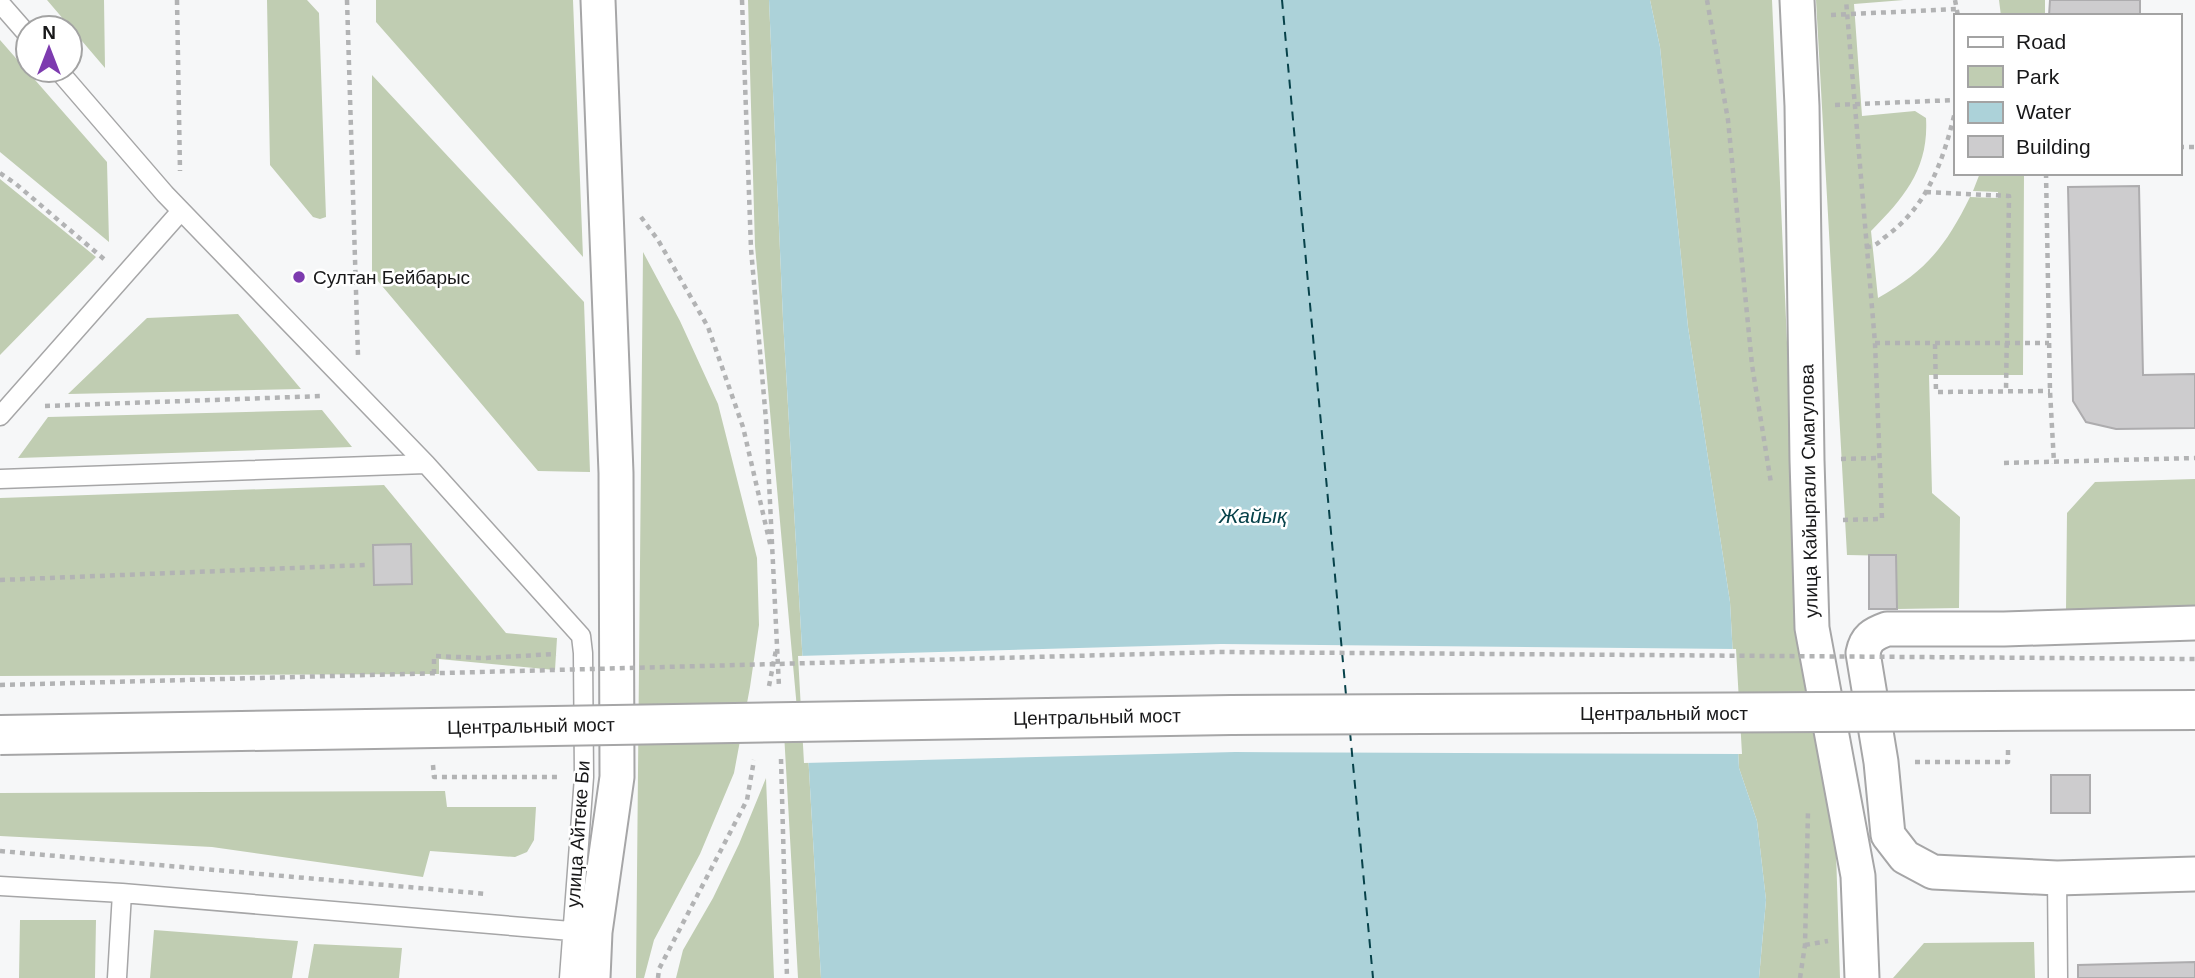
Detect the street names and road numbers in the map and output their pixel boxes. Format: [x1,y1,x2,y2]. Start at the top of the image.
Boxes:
street label: улица Кайыргали Смагулова [1796,364,1822,618]
street label: Центральный мост [1580,703,1748,724]
street label: Центральный мост [1013,705,1181,729]
street label: Центральный мост [447,714,615,738]
street label: улица Айтеке Би [562,760,594,908]

